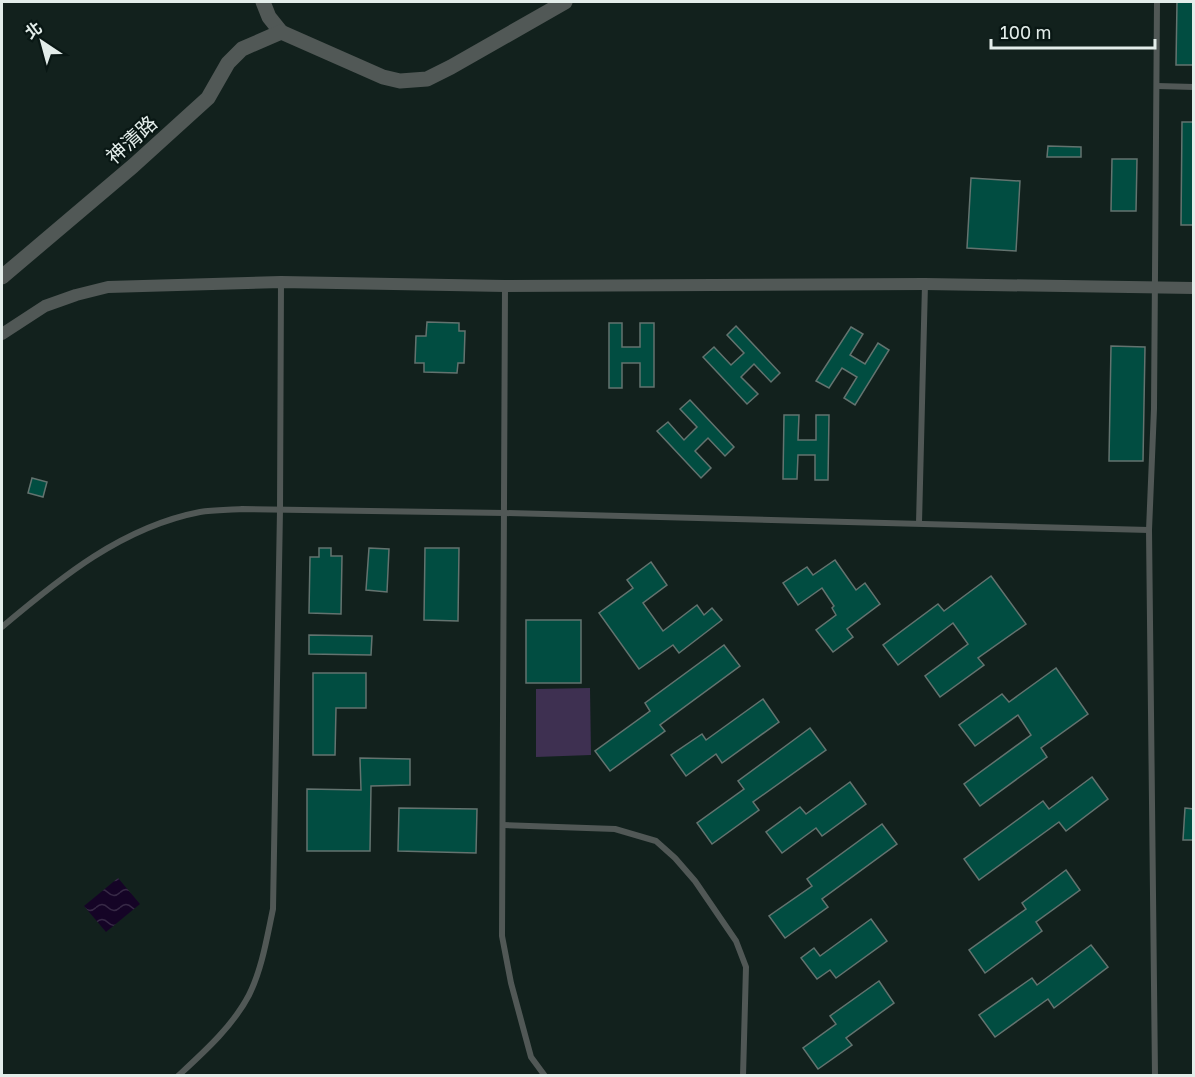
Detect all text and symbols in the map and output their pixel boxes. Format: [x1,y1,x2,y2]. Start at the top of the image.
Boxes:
north arrow [12,12,72,72]
scale bar [991,12,1154,50]
text: 北 [21,17,46,43]
text: 100 m [1000,21,1051,43]
street label: 神清路 [101,110,161,168]

